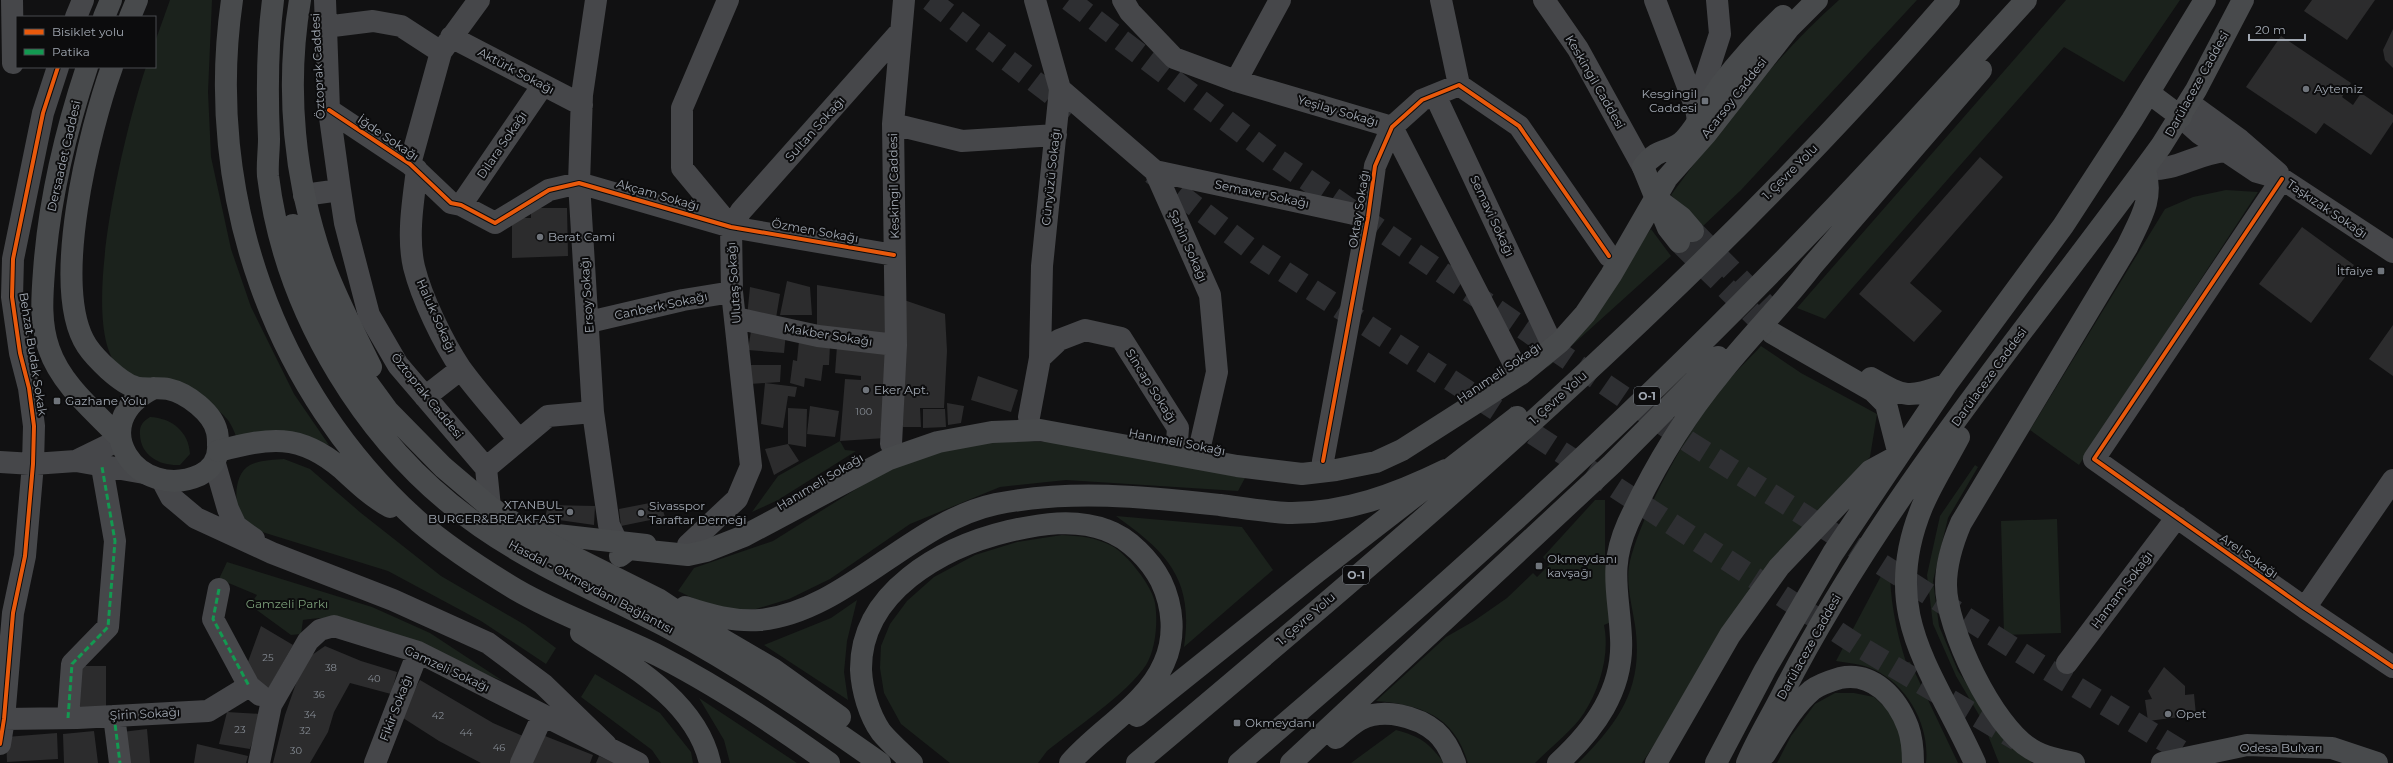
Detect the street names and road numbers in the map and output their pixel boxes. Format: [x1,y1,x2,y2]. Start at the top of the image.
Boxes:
street label: Öztoprak Caddesi [307,13,328,120]
street label: Darülaceze Caddesi [2161,28,2232,139]
street label: Keskingil Caddesi [1562,32,1628,131]
street label: Aktürk Sokağı [476,44,557,97]
street label: Acarsoy Caddesi [1697,54,1770,141]
street label: Yeşilay Sokağı [1296,92,1380,129]
street label: Sultan Sokağı [782,93,848,164]
street label: Dersaadet Caddesi [43,99,84,213]
street label: Dilara Sokağı [473,108,530,181]
street label: İğde Sokağı [355,112,422,164]
street label: Günyüzü Sokağı [1038,128,1063,226]
street label: Keskingil Caddesi [885,133,902,239]
street label: 1. Çevre Yolu [1759,141,1821,203]
street label: Oktay Sokağı [1345,169,1372,249]
street label: Semavi Sokağı [1467,173,1518,259]
street label: Akçam Sokağı [615,175,701,214]
street label: Semaver Sokağı [1213,176,1311,211]
street label: Taşkızak Sokağı [2284,176,2370,241]
street label: Şahin Sokağı [1166,207,1211,284]
street label: Özmen Sokağı [770,215,860,246]
street label: Ulutaş Sokağı [723,242,744,324]
street label: Ersoy Sokağı [576,257,597,334]
street label: Haluk Sokağı [414,277,459,355]
street label: Canberk Sokağı [613,288,709,323]
street label: Behzat Budak Sokak [16,291,51,417]
street label: Makber Sokağı [783,320,873,349]
street label: Darülaceze Caddesi [1948,324,2030,429]
street label: Hanımeli Sokağı [1454,339,1544,406]
street label: Sincap Sokağı [1123,346,1180,425]
street label: Öztoprak Caddesi [388,350,467,442]
street label: 1. Çevre Yolu [1526,368,1590,428]
road number: O-1 [1634,387,1660,405]
street label: Hanımeli Sokağı [1127,425,1227,458]
street label: Hanımeli Sokağı [774,450,866,513]
street label: Arel Sokağı [2217,530,2281,581]
street label: Hasdal - Okmeydanı Bağlantısı [506,536,676,637]
street label: Hamam Sokağı [2088,548,2156,631]
road number: O-1 [1343,566,1369,584]
street label: 1. Çevre Yolu [1273,589,1338,648]
street label: Darülaceze Caddesi [1773,591,1844,702]
street label: Gamzeli Sokağı [402,642,492,695]
street label: Fikir Sokağı [376,673,415,743]
street label: Şirin Sokağı [109,704,180,723]
street label: Odesa Bulvarı [2239,740,2323,755]

